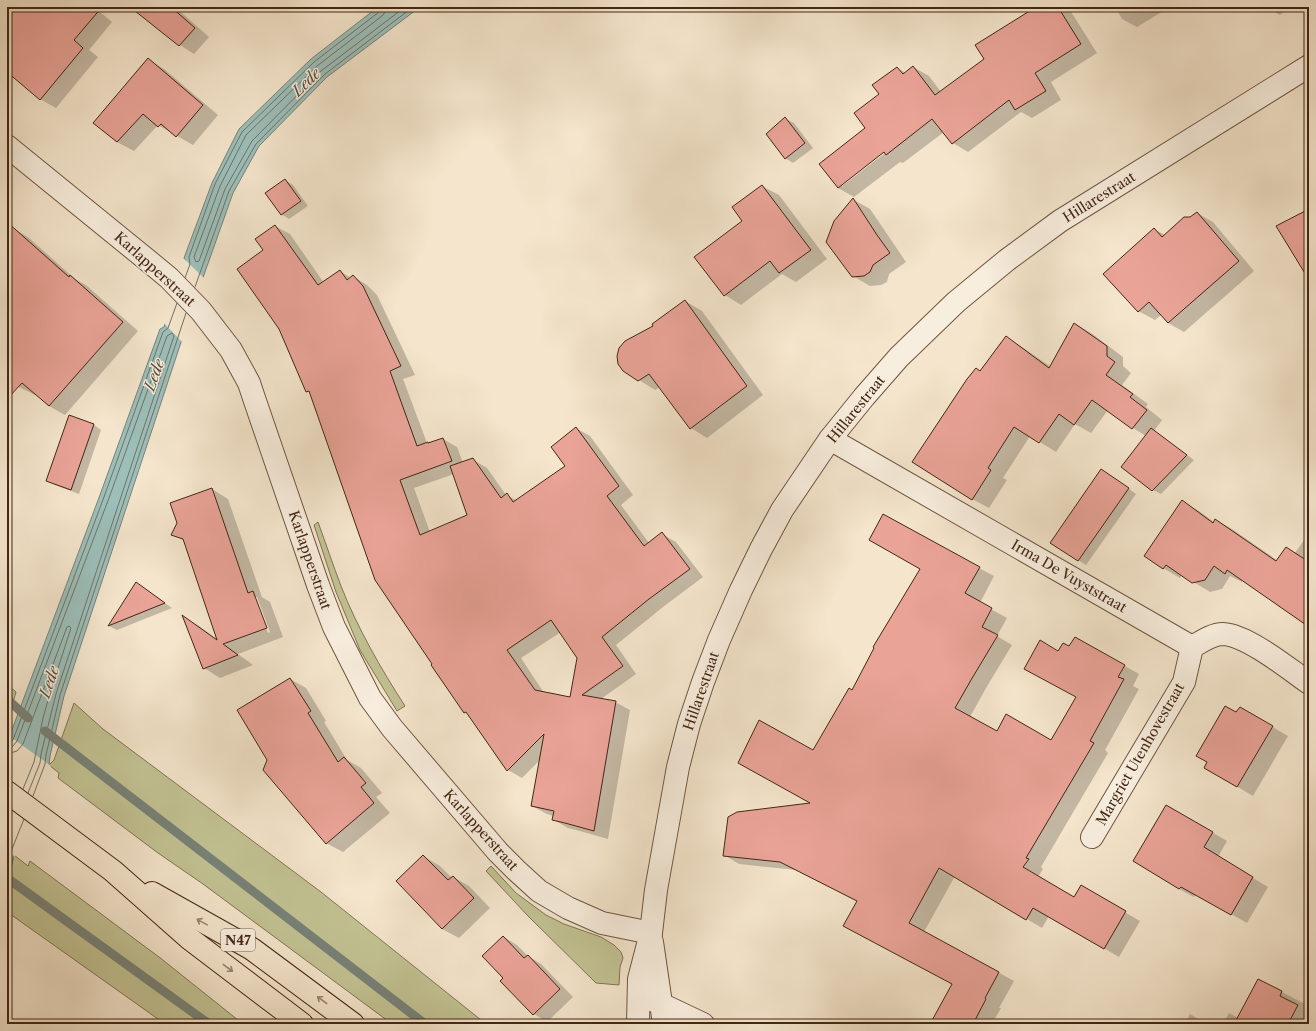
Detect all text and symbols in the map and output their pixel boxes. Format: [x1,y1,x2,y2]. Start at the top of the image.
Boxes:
water label: Lede [287,63,325,101]
street label: Hillarestraat [1059,168,1139,226]
street label: Karlapperstraat [111,228,199,310]
water label: Lede [139,356,169,394]
street label: Hillarestraat [823,371,889,447]
street label: Karlapperstraat [285,508,335,612]
street label: Irma De Vuyststraat [1008,536,1130,616]
street label: Hillarestraat [679,649,723,733]
water label: Lede [34,663,63,701]
street label: Margriet Utenhovestraat [1092,679,1188,829]
street label: Karlapperstraat [440,786,522,874]
one-way arrow [197,917,209,925]
road number: N47 [221,929,255,951]
one-way arrow [223,964,234,973]
one-way arrow [317,996,328,1005]

